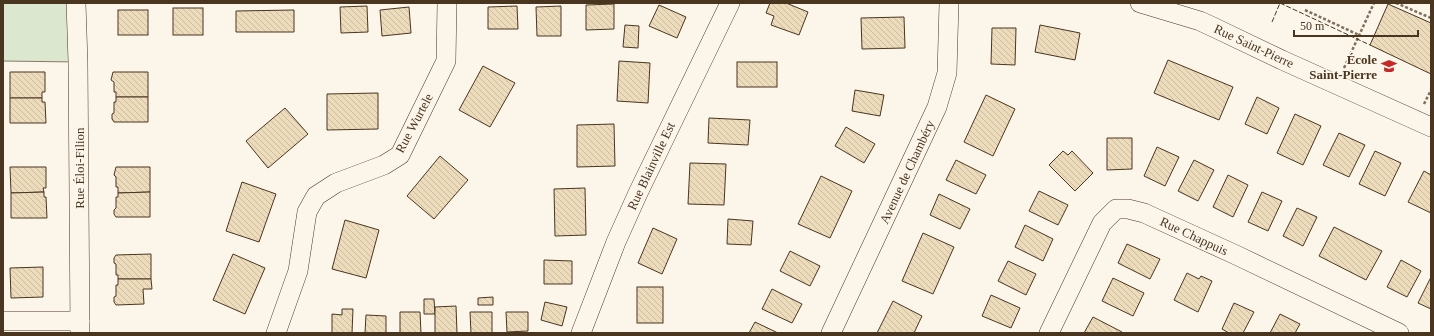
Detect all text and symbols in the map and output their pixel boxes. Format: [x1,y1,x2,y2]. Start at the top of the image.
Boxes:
scale bar [1294,12,1418,38]
text: 50 m [1300,19,1325,33]
street label: Rue Saint-Pierre [1212,21,1296,71]
place label: École Saint-Pierre [1309,52,1377,82]
school or university icon: École Saint-Pierre [1380,57,1398,75]
street label: Rue Wurtele [392,90,436,155]
street label: Avenue de Chambéry [876,117,938,226]
street label: Rue Blainville Est [624,119,678,212]
street label: Rue Éloi-Filion [72,127,87,209]
street label: Rue Chappuis [1158,214,1230,258]

